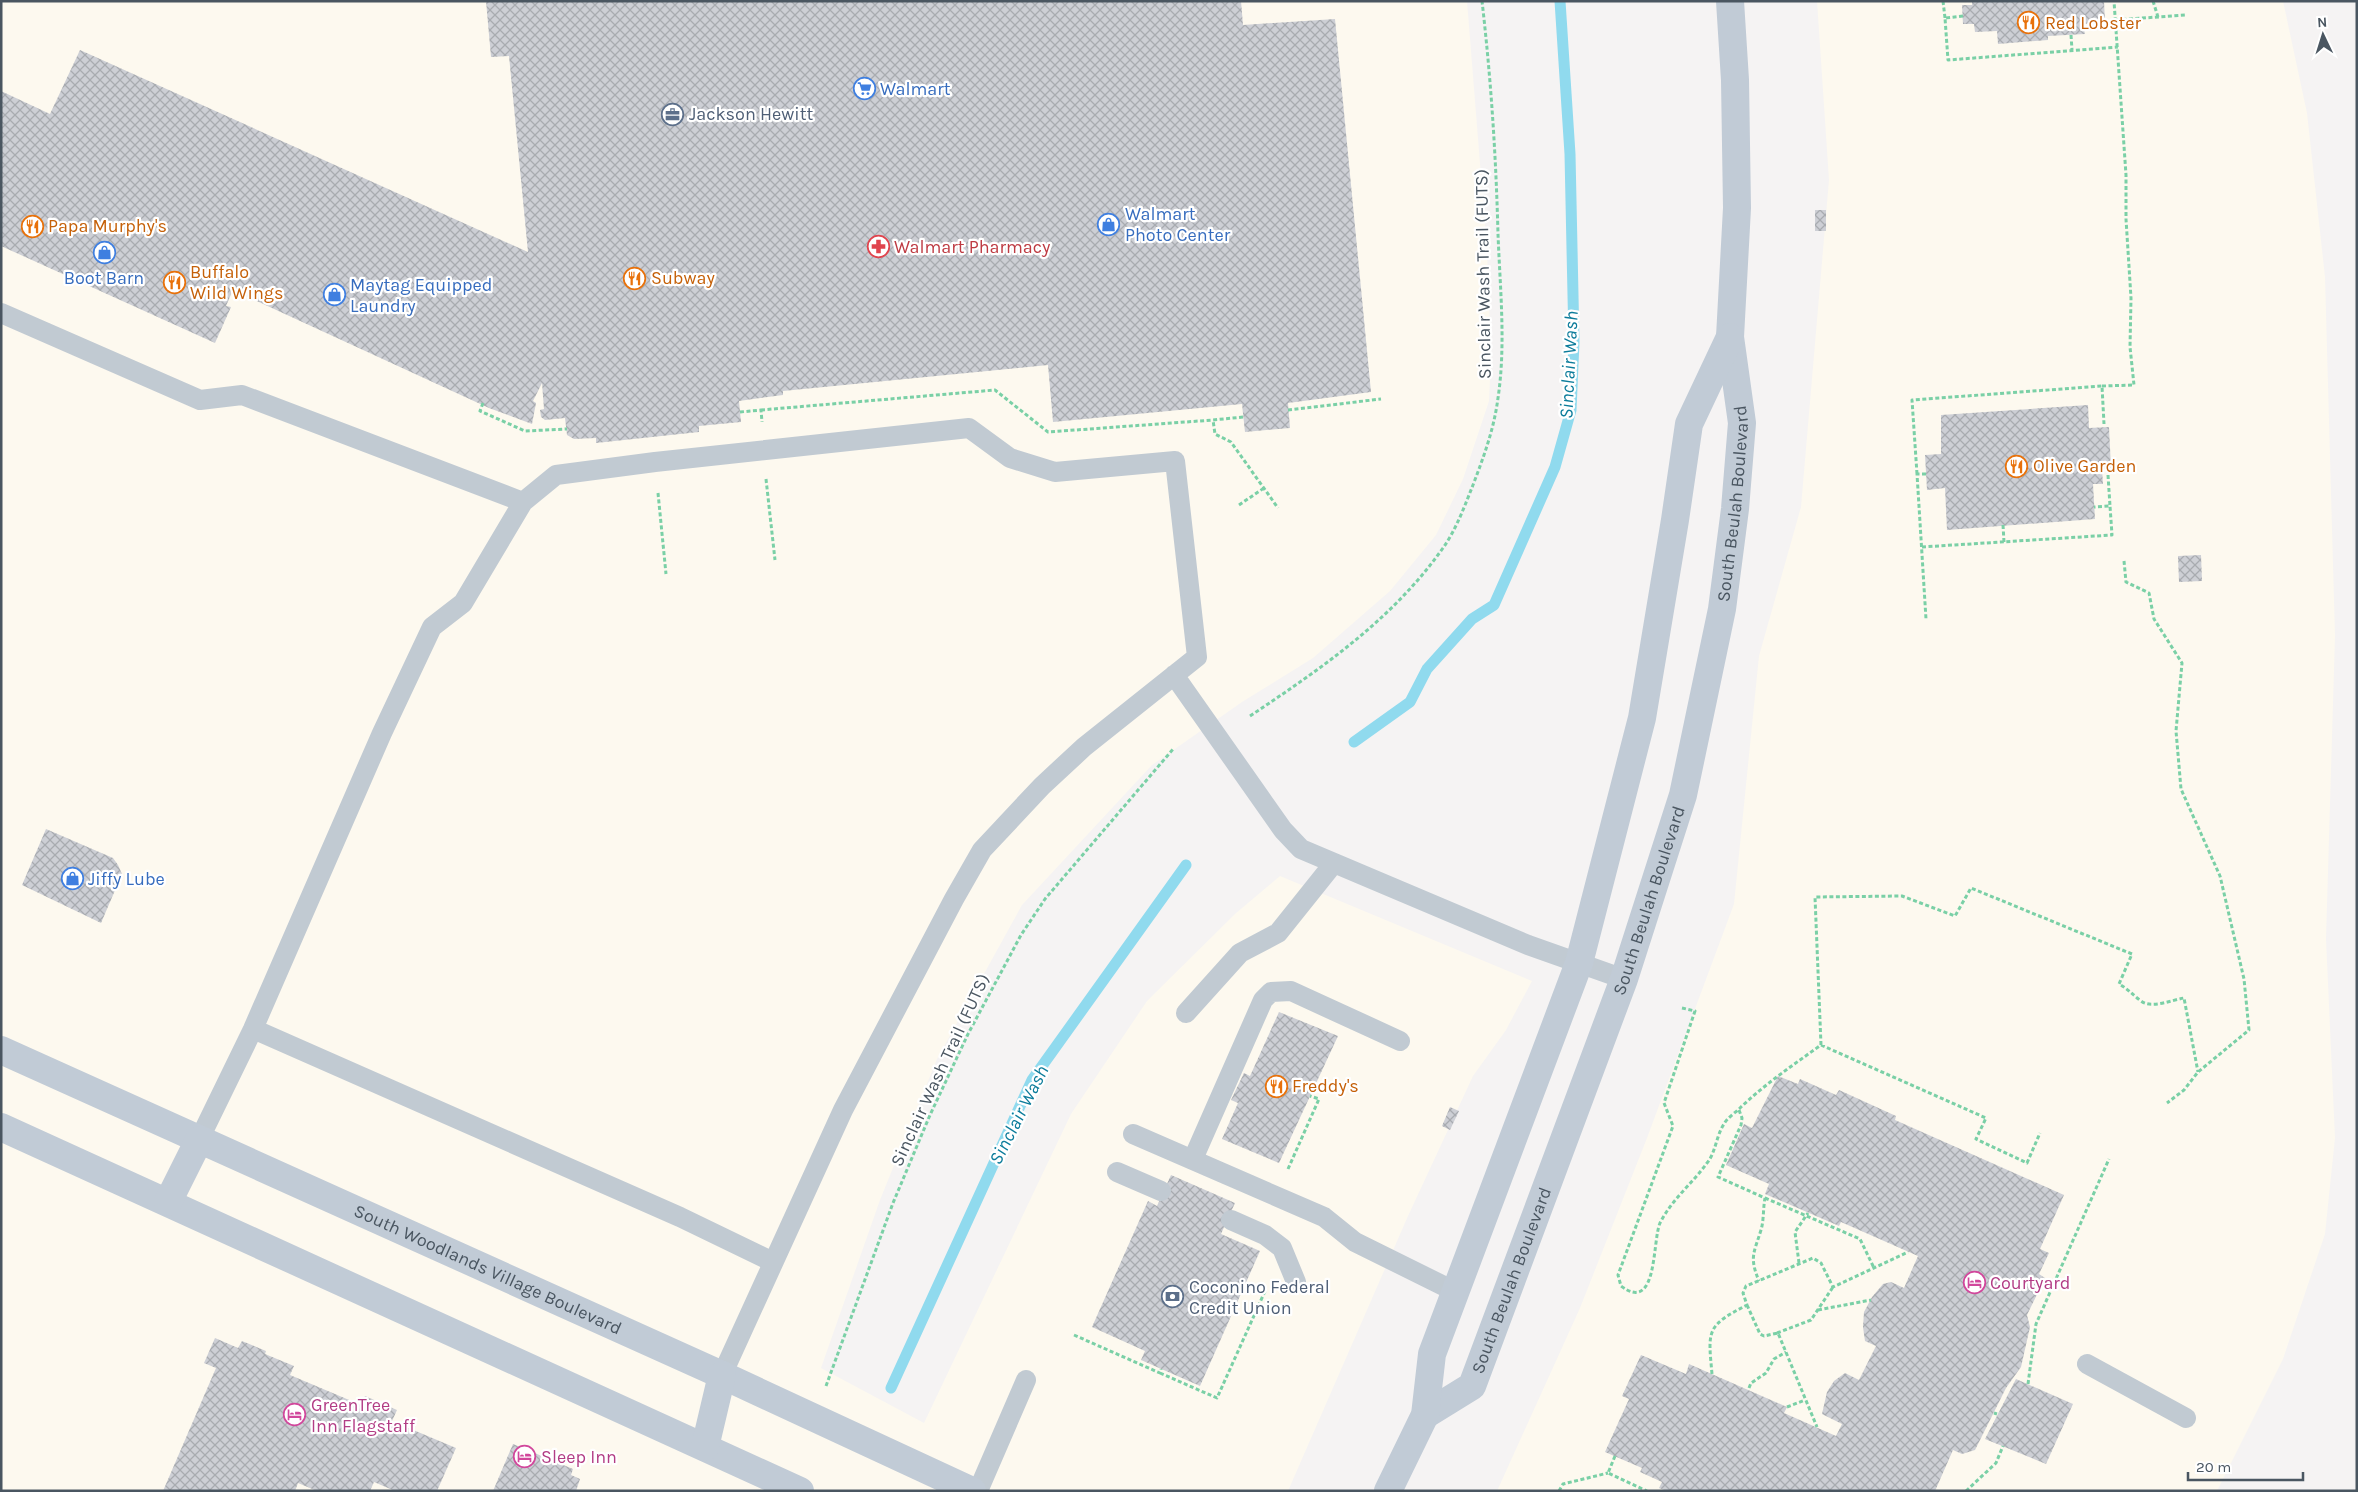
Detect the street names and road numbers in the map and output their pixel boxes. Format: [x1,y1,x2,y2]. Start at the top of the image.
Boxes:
street label: Sinclair Wash Trail (FUTS) [1470,169,1496,379]
street label: South Beulah Boulevard [1712,404,1753,603]
street label: South Beulah Boulevard [1608,803,1690,998]
street label: Sinclair Wash Trail (FUTS) [886,970,994,1170]
street label: South Beulah Boulevard [1467,1184,1556,1377]
street label: South Woodlands Village Boulevard [350,1200,625,1339]

